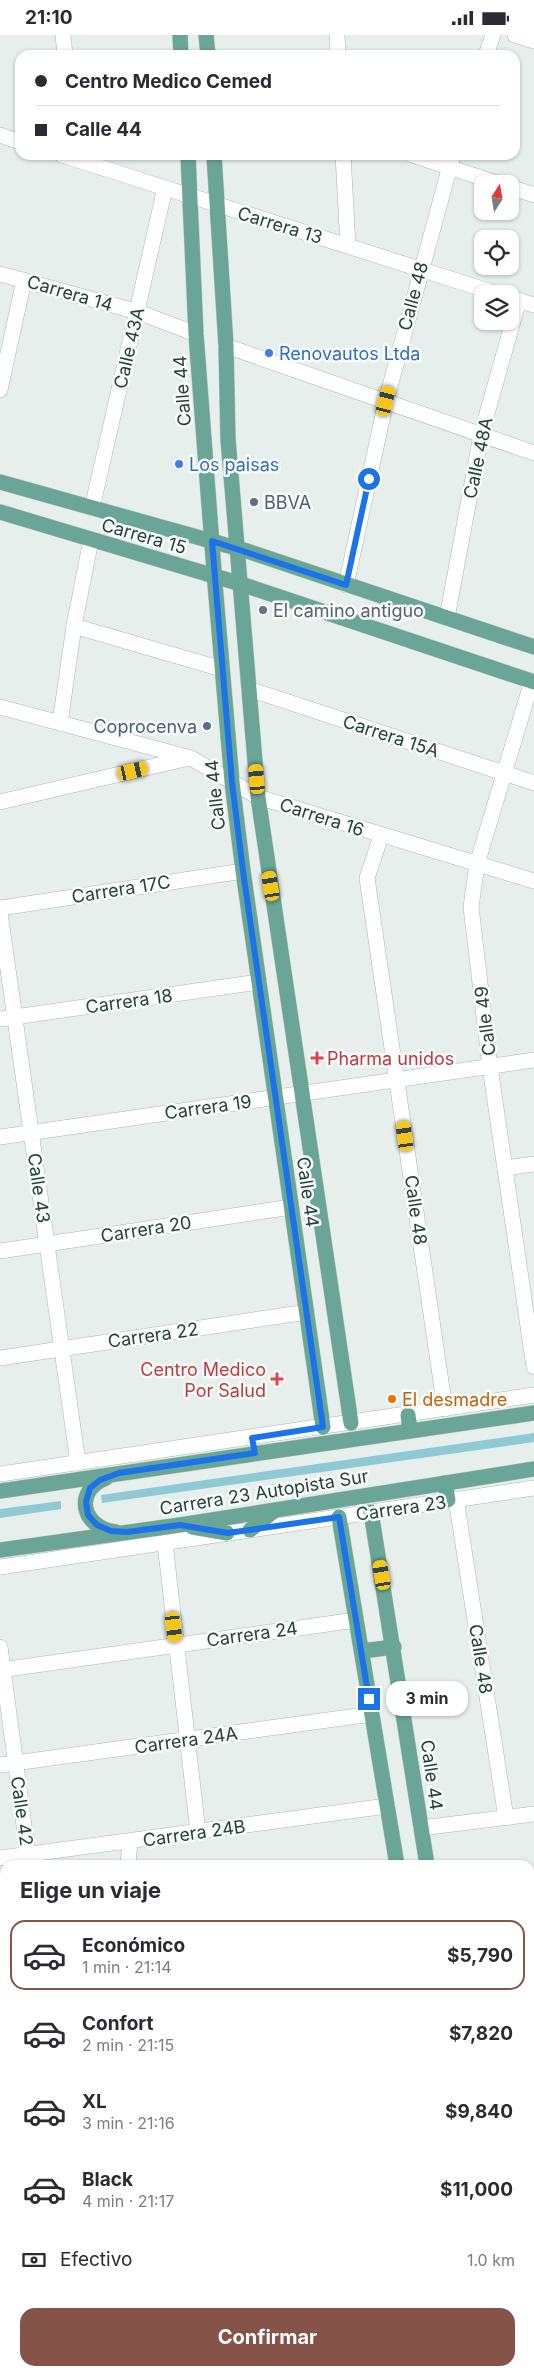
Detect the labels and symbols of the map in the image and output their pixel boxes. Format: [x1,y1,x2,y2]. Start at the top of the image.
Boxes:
north arrow [474,175,519,220]
street label: Carrera 13 [235,202,325,248]
street label: Calle 48 [394,259,432,333]
street label: Carrera 14 [25,271,115,315]
street label: Calle 43A [109,305,149,391]
place label: Renovautos Ltda [279,343,420,364]
marker: Renovautos Ltda [263,347,275,359]
street label: Calle 44 [169,355,195,427]
car [375,385,396,417]
street label: Calle 48A [459,415,497,501]
place label: Los paisas [189,454,279,475]
marker: Los paisas [173,458,185,470]
route start [358,468,380,490]
place label: BBVA [264,492,311,513]
marker: BBVA [248,496,260,508]
street label: Carrera 15 [99,514,189,558]
place label: El camino antiguo [273,600,424,621]
marker: El camino antiguo [257,604,269,616]
street label: Carrera 15A [340,711,442,761]
place label: Coprocenva [93,716,197,737]
marker: Coprocenva [201,720,213,732]
street label: Calle 44 [201,759,229,831]
car [116,760,149,782]
car [248,763,265,795]
street label: Carrera 16 [277,793,367,841]
car [261,870,280,902]
street label: Carrera 17C [70,871,172,907]
street label: Carrera 18 [84,984,174,1018]
street label: Calle 49 [470,985,500,1057]
place label: Pharma unidos [327,1048,454,1069]
marker: Pharma unidos [311,1052,323,1064]
street label: Carrera 19 [163,1090,253,1124]
car [395,1120,414,1152]
street label: Calle 43 [24,1152,54,1224]
street label: Calle 44 [293,1155,323,1229]
street label: Calle 48 [401,1174,431,1246]
street label: Carrera 20 [99,1211,193,1247]
street label: Carrera 22 [106,1318,200,1352]
place label: Centro Medico Por Salud [140,1359,266,1401]
marker: Centro Medico Por Salud [270,1372,284,1386]
place label: El desmadre [402,1389,507,1410]
marker: El desmadre [386,1393,398,1405]
street label: Carrera 23 Autopista Sur [158,1465,370,1519]
street label: Carrera 23 [354,1491,448,1525]
car [372,1559,391,1591]
car [164,1611,183,1643]
street label: Carrera 24 [205,1617,299,1651]
street label: Calle 48 [465,1623,497,1695]
callout: 3 min [386,1681,469,1717]
route end [358,1688,380,1710]
street label: Carrera 24A [133,1722,239,1758]
street label: Calle 44 [417,1738,447,1812]
street label: Calle 42 [7,1775,37,1847]
street label: Carrera 24B [141,1815,247,1851]

